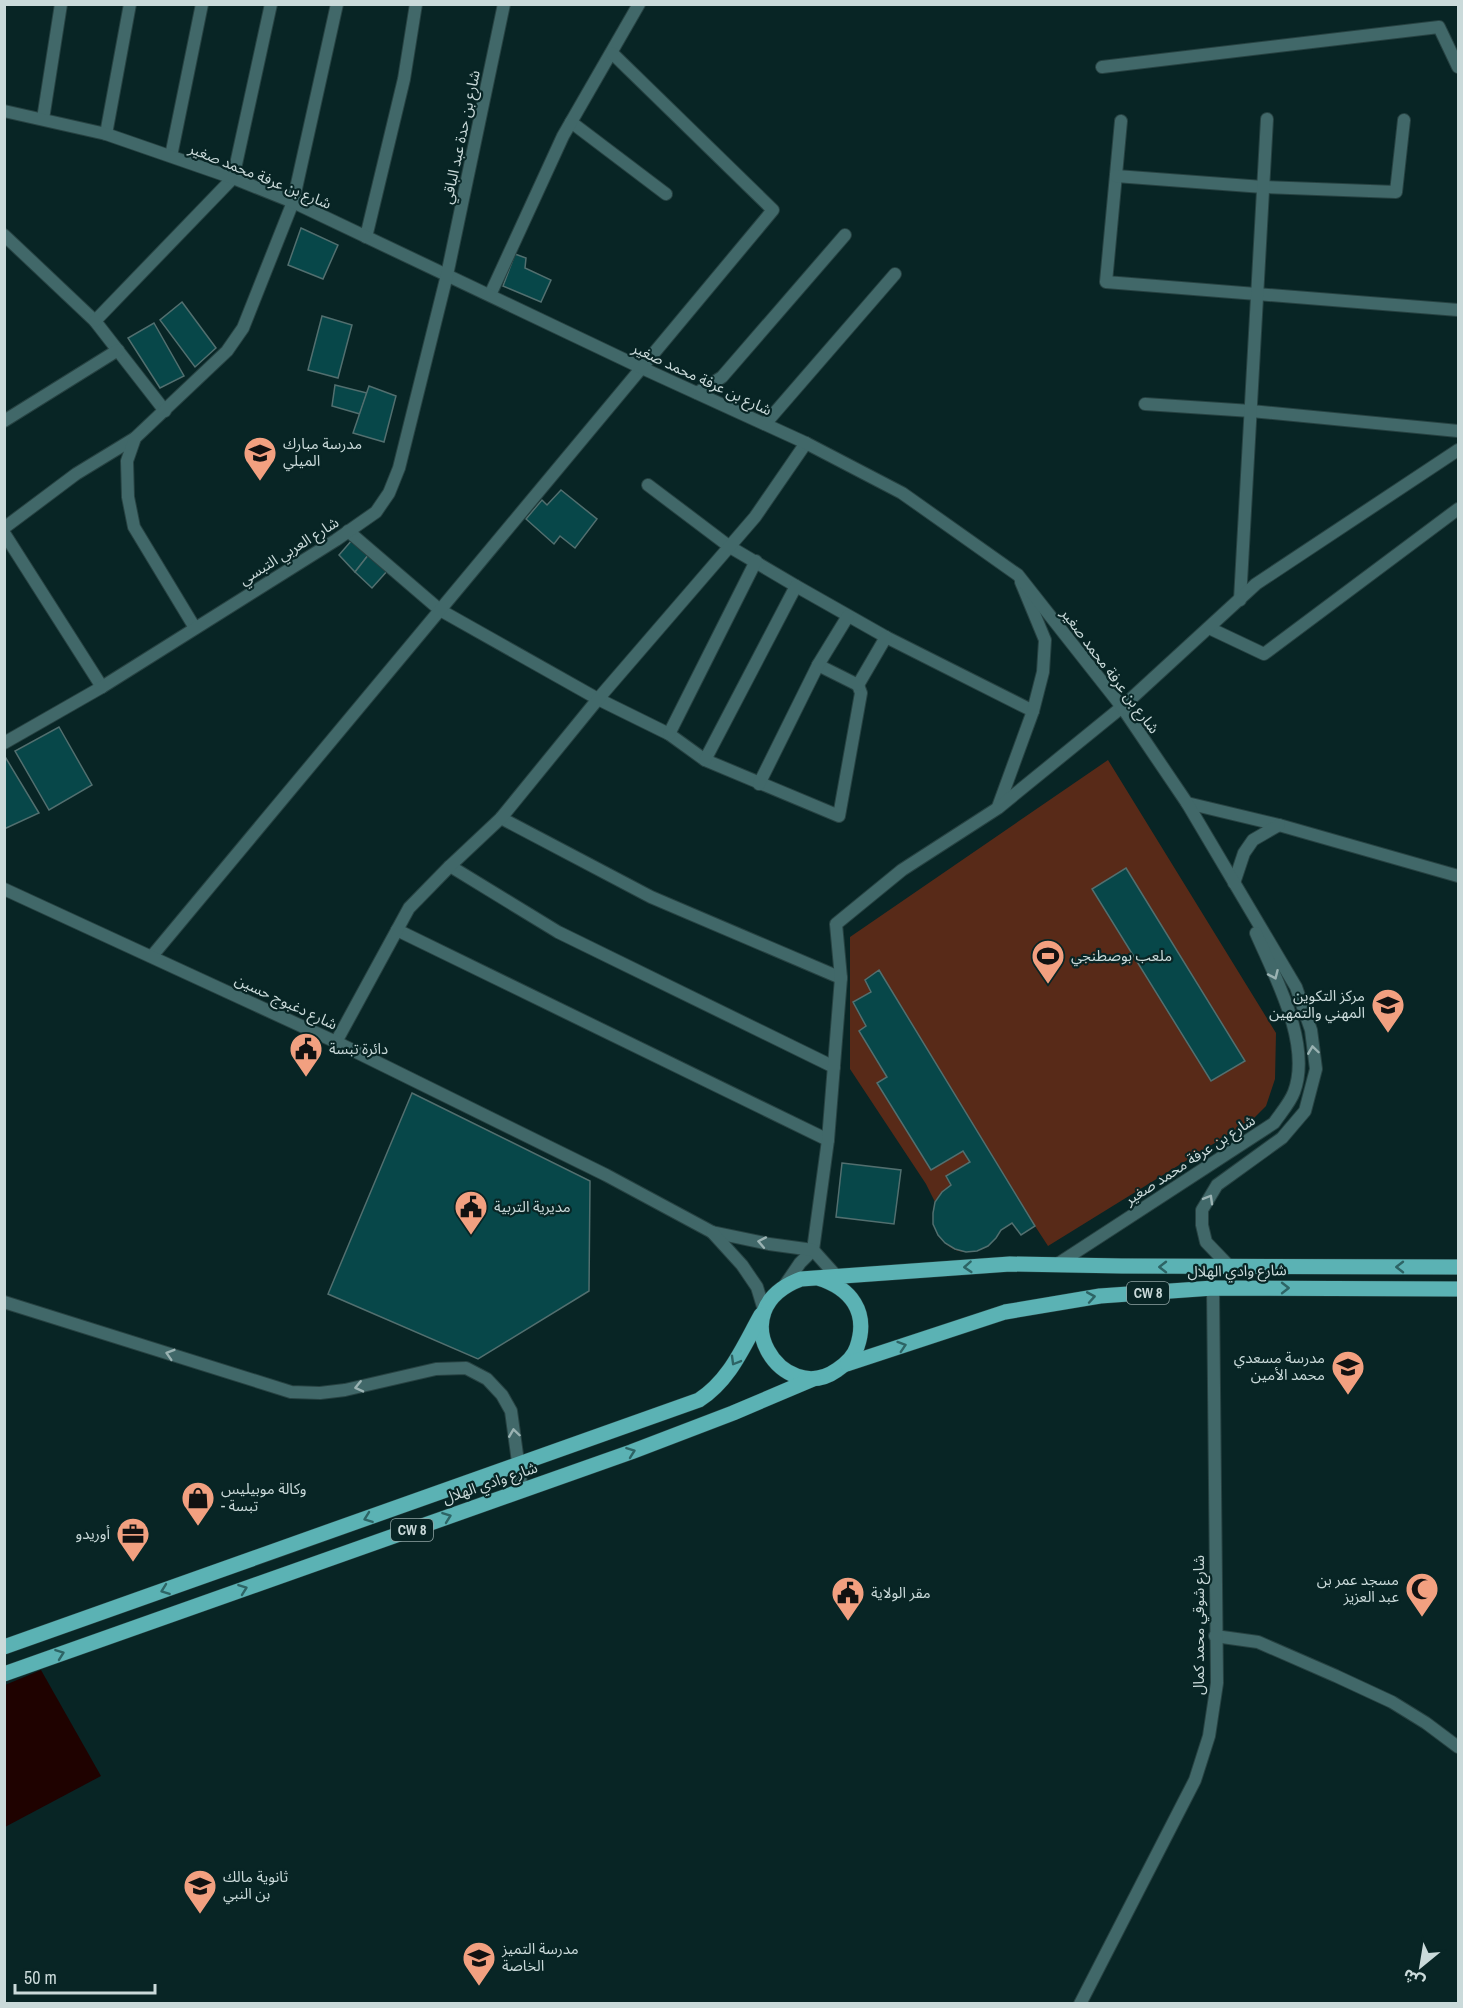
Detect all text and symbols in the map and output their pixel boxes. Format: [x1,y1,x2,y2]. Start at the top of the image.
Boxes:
street label: شارع بن حدة عبد الباقي [436,68,487,206]
street label: شارع بن عرفة محمد صغير [184,137,335,216]
street label: شارع بن عرفة محمد صغير [627,337,776,422]
place label: مدرسة مبارك الميلي [283,433,362,472]
school or university icon: مدرسة مبارك الميلي [242,435,278,482]
street label: شارع العربي التبسي [235,511,344,591]
street label: شارع بن عرفة محمد صغير [1054,603,1165,739]
sports icon: ملعب بوصطنجي [1030,938,1066,985]
place label: ملعب بوصطنجي [1071,945,1172,967]
one-way arrow [1267,968,1279,979]
street label: شارع دغبوج حسين [231,969,341,1036]
place label: مركز التكوين المهني والتمهين [1269,985,1365,1024]
school or university icon: مركز التكوين المهني والتمهين [1370,987,1406,1034]
public building icon: دائرة تبسة [288,1031,324,1078]
place label: دائرة تبسة [329,1038,388,1059]
one-way arrow [1308,1045,1320,1054]
street label: شارع بن عرفة محمد صغير [1119,1109,1260,1212]
public building icon: مديرية التربية [453,1189,489,1236]
one-way arrow [1201,1195,1213,1205]
place label: مديرية التربية [494,1196,571,1217]
one-way arrow [758,1236,768,1249]
street label: شارع وادي الهلال [1187,1259,1287,1284]
one-way arrow [964,1261,973,1274]
one-way arrow [1159,1261,1168,1273]
one-way arrow [1396,1261,1405,1273]
road number: CW 8 [1127,1282,1169,1304]
one-way arrow [1281,1282,1290,1294]
one-way arrow [1086,1292,1095,1304]
one-way arrow [896,1340,907,1353]
place label: مدرسة مسعدي محمد الأمين [1234,1347,1325,1385]
one-way arrow [165,1349,176,1361]
school or university icon: مدرسة مسعدي محمد الأمين [1330,1349,1366,1396]
one-way arrow [731,1355,743,1365]
one-way arrow [354,1379,364,1392]
one-way arrow [509,1428,521,1437]
one-way arrow [625,1447,636,1459]
street label: شارع وادي الهلال [439,1456,541,1511]
place label: وكالة موبيليس - تبسة [221,1478,307,1516]
shop icon: وكالة موبيليس - تبسة [180,1480,216,1527]
one-way arrow [364,1510,374,1523]
one-way arrow [441,1512,452,1525]
office icon: أوريدو [115,1516,151,1563]
road number: CW 8 [391,1519,433,1541]
place label: أوريدو [76,1523,110,1544]
street label: شارع شوقي محمد كمال [1188,1555,1211,1695]
place label: مسجد عمر بن عبد العزيز [1317,1569,1399,1607]
mosque icon: مسجد عمر بن عبد العزيز [1404,1571,1440,1618]
public building icon: مقر الولاية [830,1575,866,1622]
place label: مقر الولاية [871,1582,931,1603]
one-way arrow [160,1583,171,1596]
one-way arrow [238,1584,248,1597]
one-way arrow [54,1649,65,1662]
place label: ثانوية مالك بن النبي [223,1866,288,1905]
school or university icon: ثانوية مالك بن النبي [182,1868,218,1915]
north arrow [1391,1936,1451,1996]
place label: مدرسة التميز الخاصة [501,1938,579,1976]
school or university icon: مدرسة التميز الخاصة [461,1940,497,1987]
scale bar [15,1957,154,1995]
text: ش [1398,1964,1428,1994]
text: 50 m [24,1965,57,1990]

